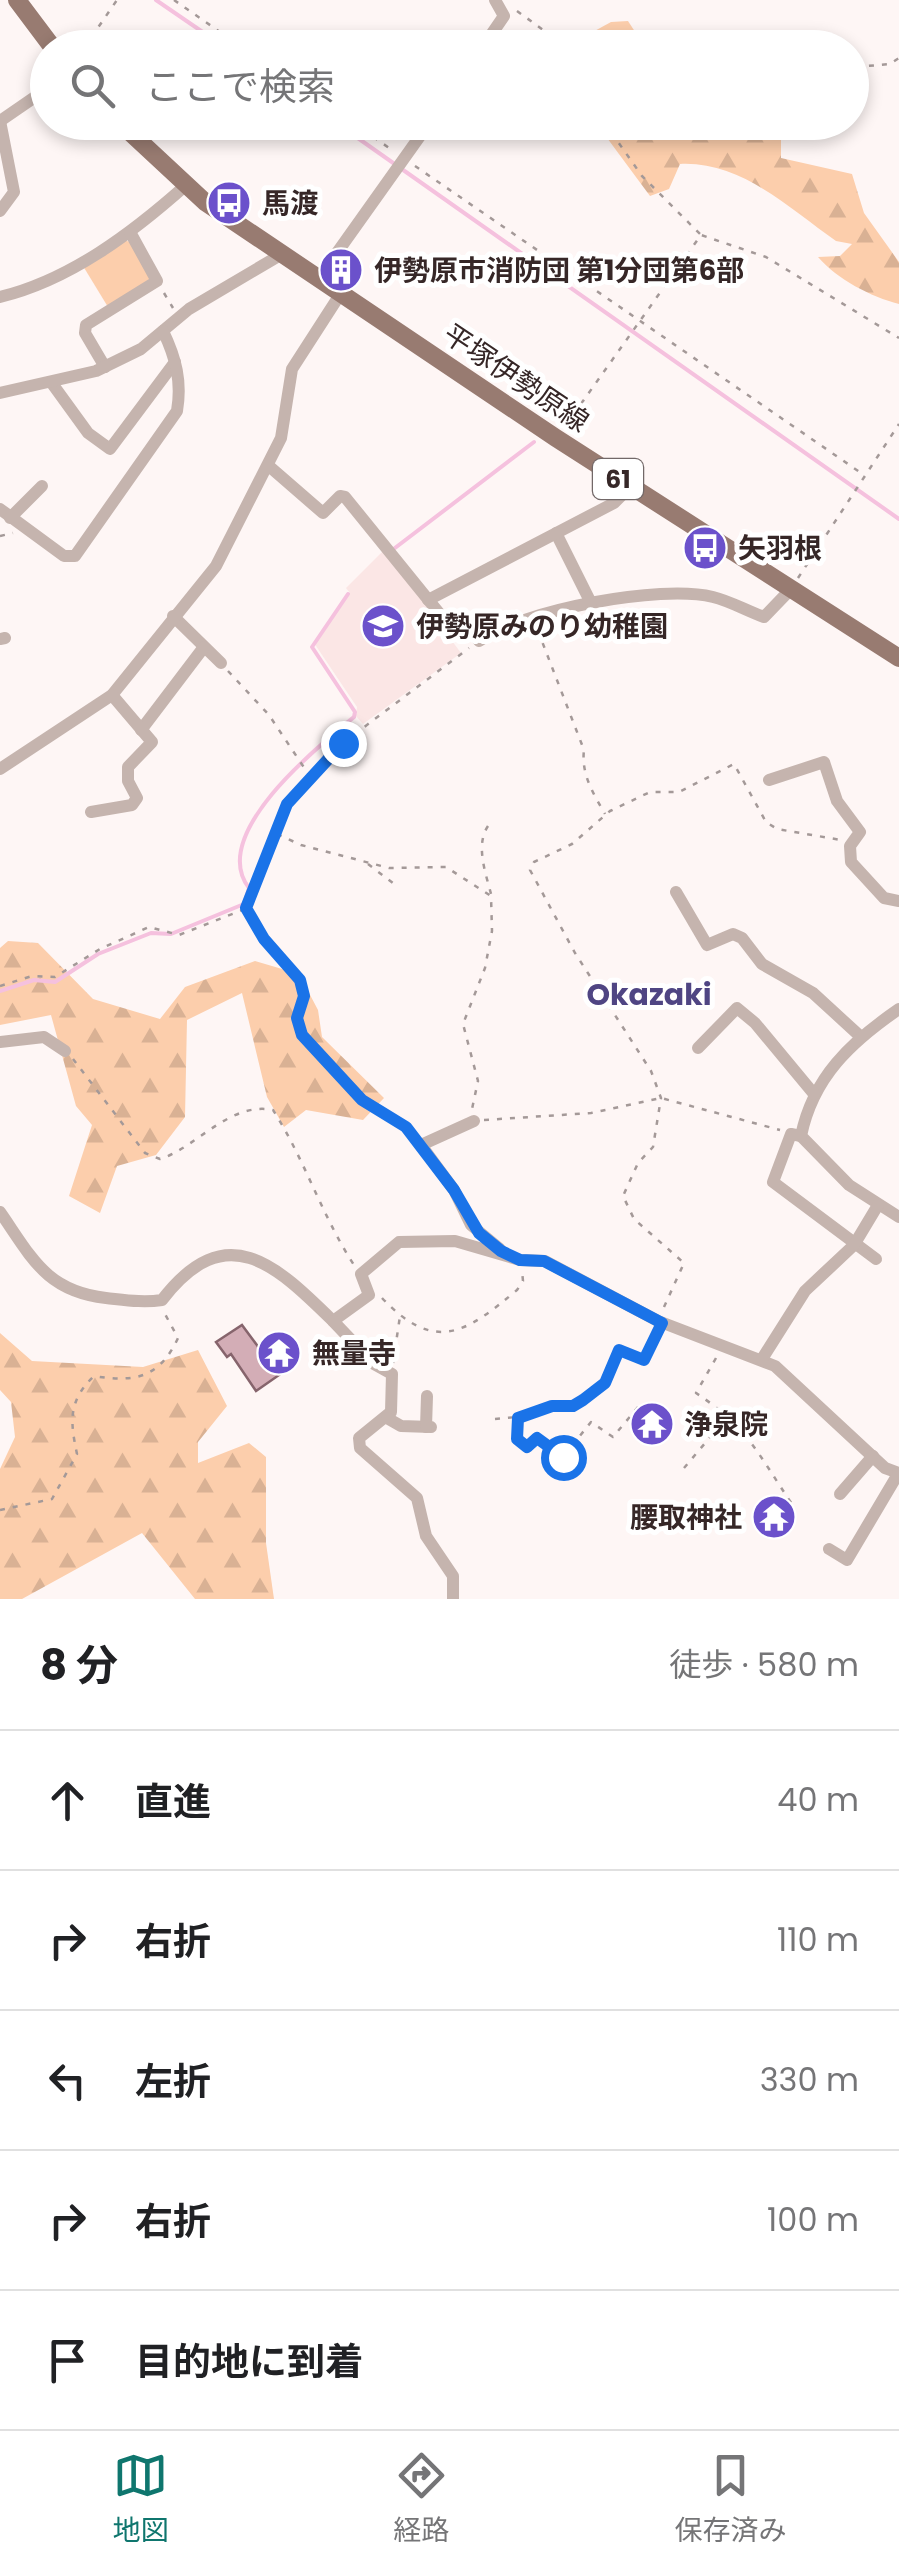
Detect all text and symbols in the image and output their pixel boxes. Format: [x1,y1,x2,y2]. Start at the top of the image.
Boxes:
search box [30,30,869,140]
icon: search [65,58,120,113]
text: ここで検索 [145,60,335,113]
bus stop icon: 馬渡 [206,180,252,226]
place label: 馬渡 [262,184,318,223]
building icon: 伊勢原市消防団 第1分団第6部 [318,247,364,293]
place label: 伊勢原市消防団 第1分団第6部 [374,251,744,290]
street label: 平塚伊勢原線 [435,315,597,441]
road number: 61 [593,459,643,499]
bus stop icon: 矢羽根 [682,525,728,571]
place label: 矢羽根 [738,529,822,568]
school or university icon: 伊勢原みのり幼稚園 [360,603,406,649]
place label: 伊勢原みのり幼稚園 [416,607,668,646]
route end [321,721,367,767]
district label: Okazaki [586,973,712,1016]
temple icon: 無量寺 [256,1330,302,1376]
place label: 無量寺 [312,1334,396,1373]
temple icon: 浄泉院 [629,1401,675,1447]
place label: 浄泉院 [684,1405,768,1444]
route start [541,1435,587,1481]
temple icon: 腰取神社 [751,1494,797,1540]
place label: 腰取神社 [630,1498,742,1537]
text: 8 分 [40,1636,118,1695]
text: 徒歩 · 580 m [669,1642,859,1687]
icon: ahead [40,1773,95,1828]
text: 直進 [135,1775,211,1828]
text: 40 m [777,1777,859,1822]
icon: right [40,1913,95,1968]
text: 右折 [135,1915,211,1968]
text: 110 m [777,1917,859,1962]
icon: left [40,2053,95,2108]
text: 左折 [135,2055,211,2108]
text: 330 m [760,2057,859,2102]
icon: right [40,2193,95,2248]
text: 右折 [135,2195,211,2248]
text: 100 m [767,2197,859,2242]
icon: arrive [40,2333,95,2388]
text: 目的地に到着 [135,2335,363,2388]
tab: 地図 [112,2448,169,2552]
tab: 経路 [393,2448,450,2552]
tab: 保存済み [674,2448,787,2552]

